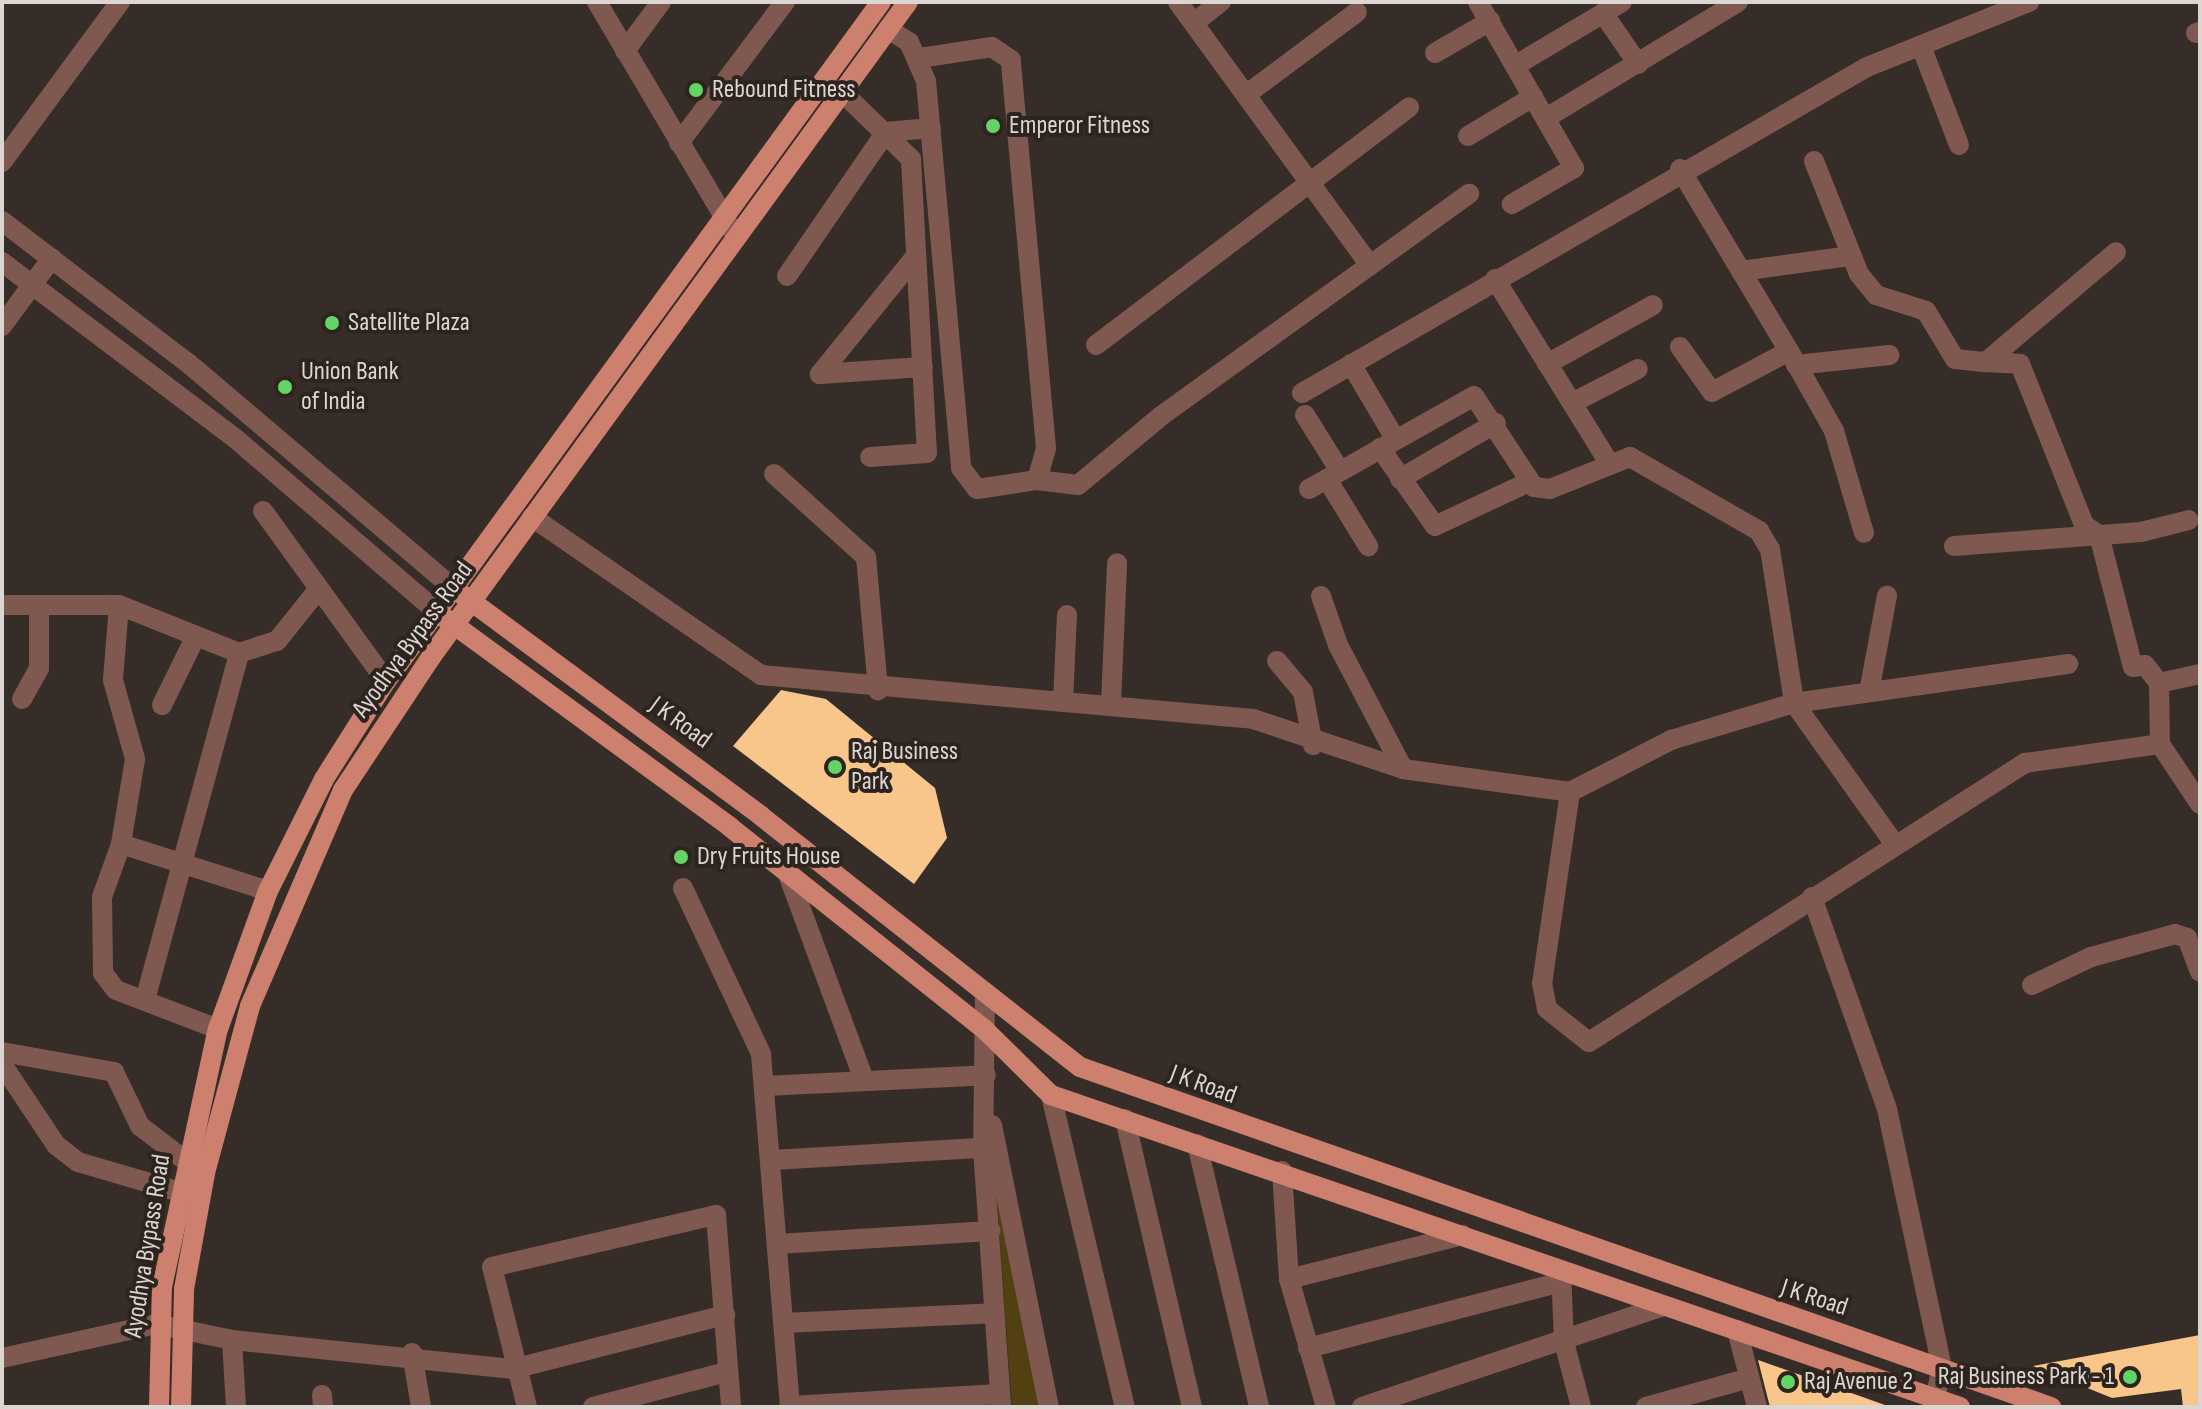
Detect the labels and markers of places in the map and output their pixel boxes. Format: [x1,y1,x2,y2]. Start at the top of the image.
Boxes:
place label: Rebound Fitness [712,74,856,106]
marker: Rebound Fitness [687,81,705,99]
place label: Emperor Fitness [1009,110,1150,142]
marker: Emperor Fitness [984,117,1002,135]
place label: Satellite Plaza [348,307,470,339]
marker: Satellite Plaza [323,314,341,332]
place label: Union Bank of India [301,356,399,418]
marker: Union Bank of India [276,378,294,396]
place label: Raj Business Park [851,736,958,798]
marker: Raj Business Park [826,758,844,776]
place label: Dry Fruits House [697,841,840,873]
marker: Dry Fruits House [672,848,690,866]
place label: Raj Business Park - 1 [1938,1361,2114,1393]
place label: Raj Avenue 2 [1804,1366,1913,1398]
marker: Raj Business Park - 1 [2121,1368,2139,1386]
marker: Raj Avenue 2 [1779,1373,1797,1391]

